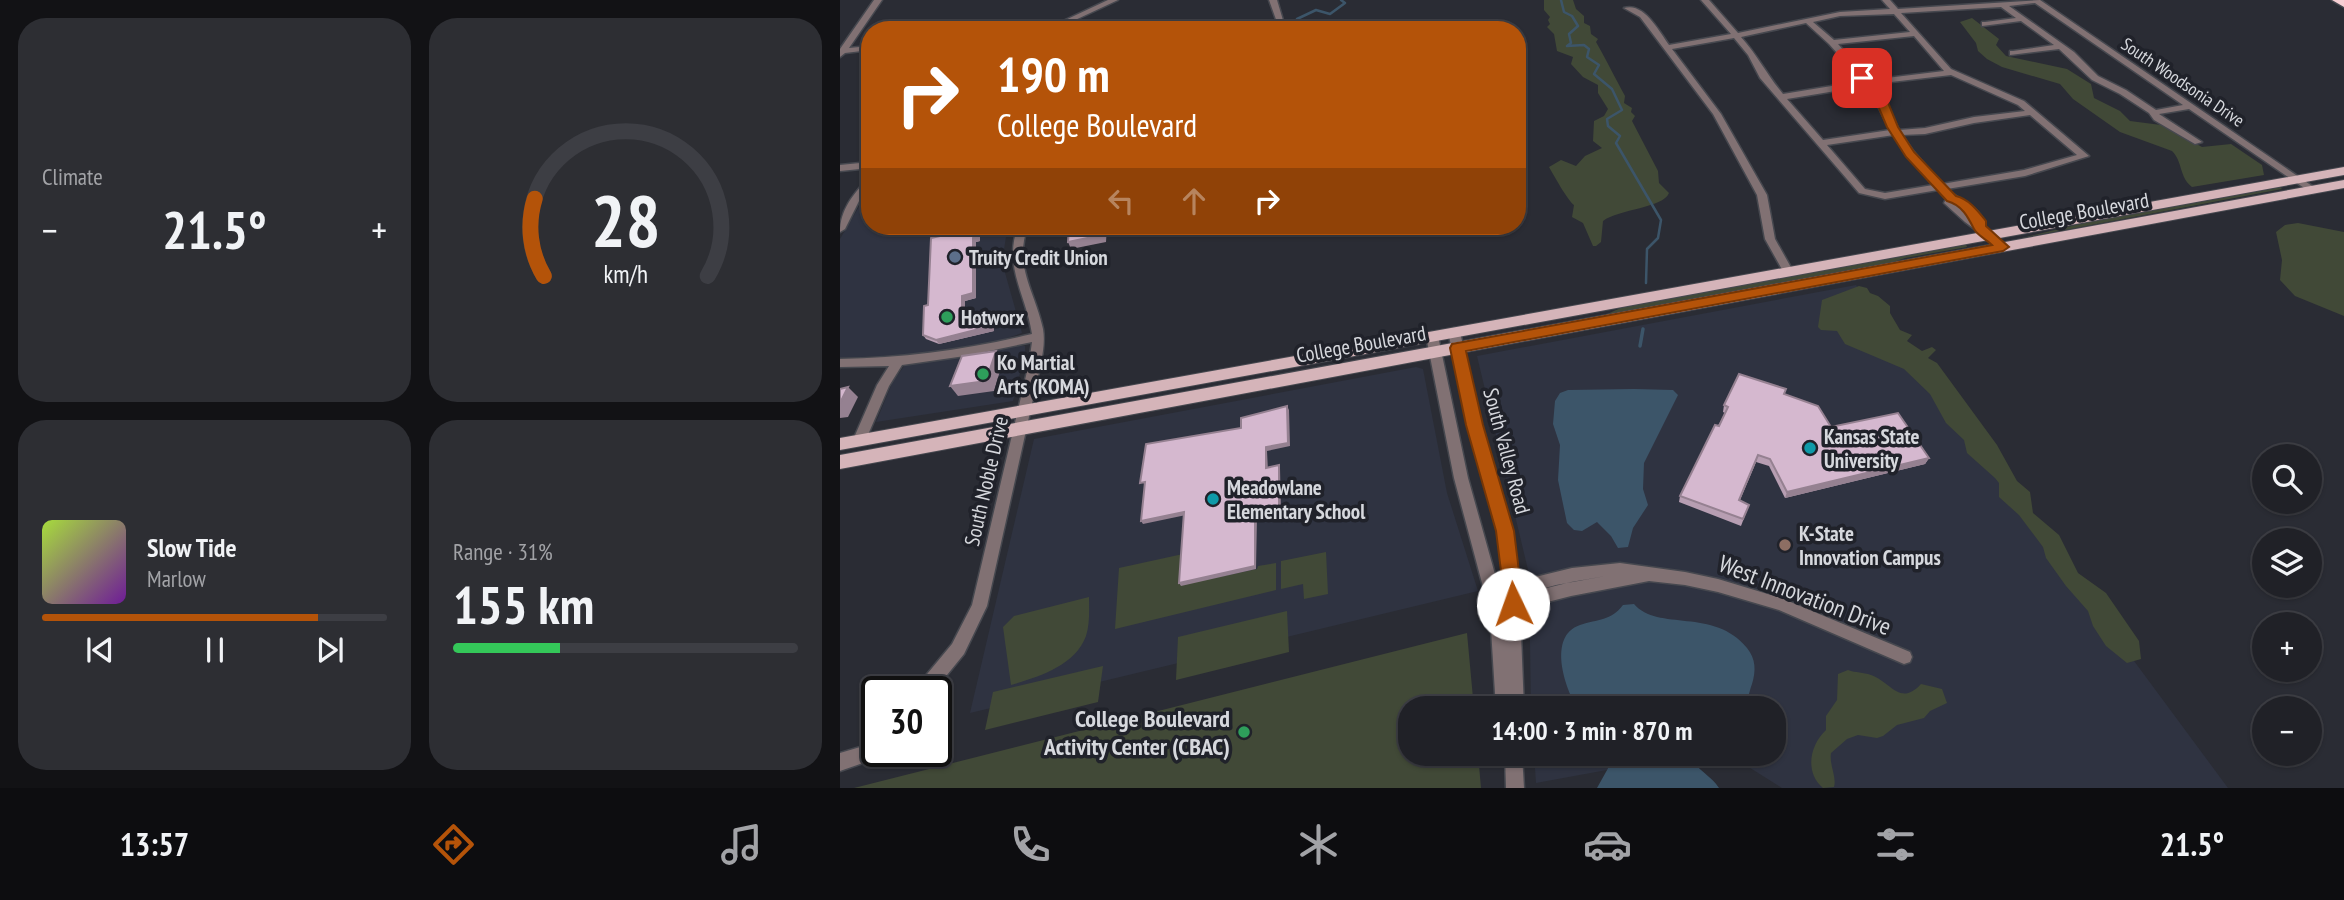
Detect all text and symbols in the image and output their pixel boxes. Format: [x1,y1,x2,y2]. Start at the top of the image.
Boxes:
street label: South Woodsonia Drive [2117,32,2249,132]
text: 190 m [997,42,1110,106]
pin [1832,48,1892,108]
icon: right [882,49,973,140]
icon: arrive [1843,59,1881,97]
text: College Boulevard [997,104,1197,146]
text: Climate [42,162,103,191]
text: 28 [591,172,660,266]
icon: left [1102,182,1140,220]
icon: ahead [1175,182,1213,220]
icon: right [1248,182,1286,220]
street label: College Boulevard [2017,186,2151,236]
text: 21.5° [162,196,267,263]
text: − [42,205,58,254]
text: + [371,205,387,254]
place label: Truity Credit Union [969,244,1108,271]
marker: Truity Credit Union [947,249,963,265]
text: km/h [603,258,648,290]
place label: Hotworx [961,304,1025,331]
marker: Hotworx [939,309,955,325]
street label: College Boulevard [1294,319,1428,369]
place label: Ko Martial Arts (KOMA) [996,349,1090,400]
marker: Ko Martial Arts (KOMA) [975,366,991,382]
street label: South Valley Road [1477,385,1537,517]
street label: South Noble Drive [958,414,1014,548]
place label: Kansas State University [1824,423,1920,474]
marker: Kansas State University [1802,440,1818,456]
map controls [2252,444,2322,766]
button: search [2252,444,2322,514]
place label: Meadowlane Elementary School [1227,474,1366,525]
marker: Meadowlane Elementary School [1205,491,1221,507]
place label: K-State Innovation Campus [1799,520,1941,571]
button: layers [2252,528,2322,598]
text: Slow Tide [147,531,237,564]
text: Range · 31% [453,537,553,566]
marker: K-State Innovation Campus [1777,537,1793,553]
street label: West Innovation Drive [1714,548,1896,642]
text: Marlow [147,564,206,593]
position arrow [1476,567,1550,641]
text: 155 km [453,571,594,638]
button: + [2252,612,2322,682]
icon: previous [81,631,119,669]
icon: pause [196,631,234,669]
icon: next [311,631,349,669]
speed limit sign: 30 [861,676,952,767]
button: − [2252,696,2322,766]
place label: College Boulevard Activity Center (CBAC) [1043,703,1230,762]
text: 14:00 · 3 min · 870 m [1492,714,1692,747]
marker: College Boulevard Activity Center (CBAC) [1236,724,1252,740]
icon: directions [429,820,478,869]
icon: music [717,820,766,869]
icon: phone [1006,820,1055,869]
icon: climate [1294,820,1343,869]
icon: car [1583,820,1632,869]
icon: filters [1871,820,1920,869]
text: 13:57 [120,823,189,865]
text: 21.5° [2160,823,2224,865]

